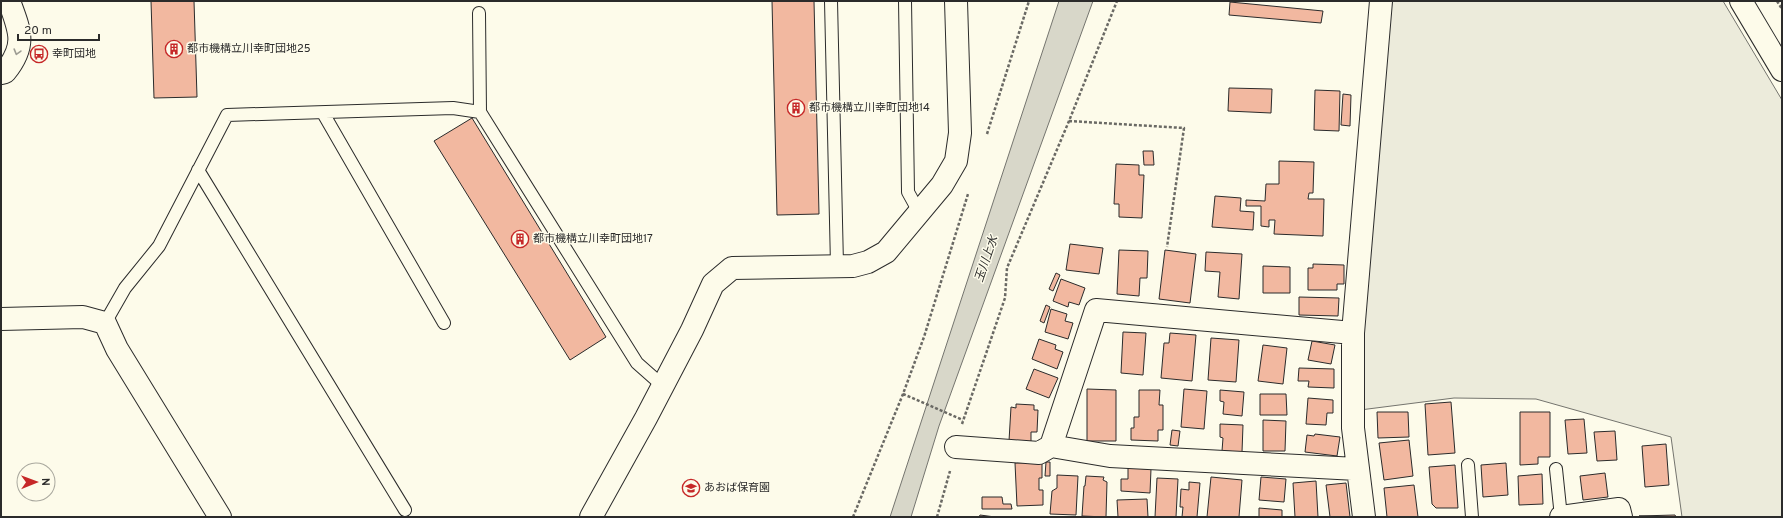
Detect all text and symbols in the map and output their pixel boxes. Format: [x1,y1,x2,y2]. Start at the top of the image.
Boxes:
scale bar [18,16,99,42]
text: 20 m [24,23,52,39]
building icon: 都市機構立川幸町団地25 [164,39,184,59]
place label: 都市機構立川幸町団地25 [187,42,311,56]
bus stop icon: 幸町団地 [29,44,49,64]
place label: 幸町団地 [52,47,96,61]
one-way arrow [13,48,21,55]
building icon: 都市機構立川幸町団地14 [786,98,806,118]
place label: 都市機構立川幸町団地14 [809,101,930,115]
building icon: 都市機構立川幸町団地17 [510,229,530,249]
place label: 都市機構立川幸町団地17 [533,232,653,246]
water label: 玉川上水 [972,232,1003,284]
north arrow [16,462,56,502]
text: N [38,478,52,486]
school or university icon: あおば保育園 [681,478,701,498]
place label: あおば保育園 [704,481,770,495]

